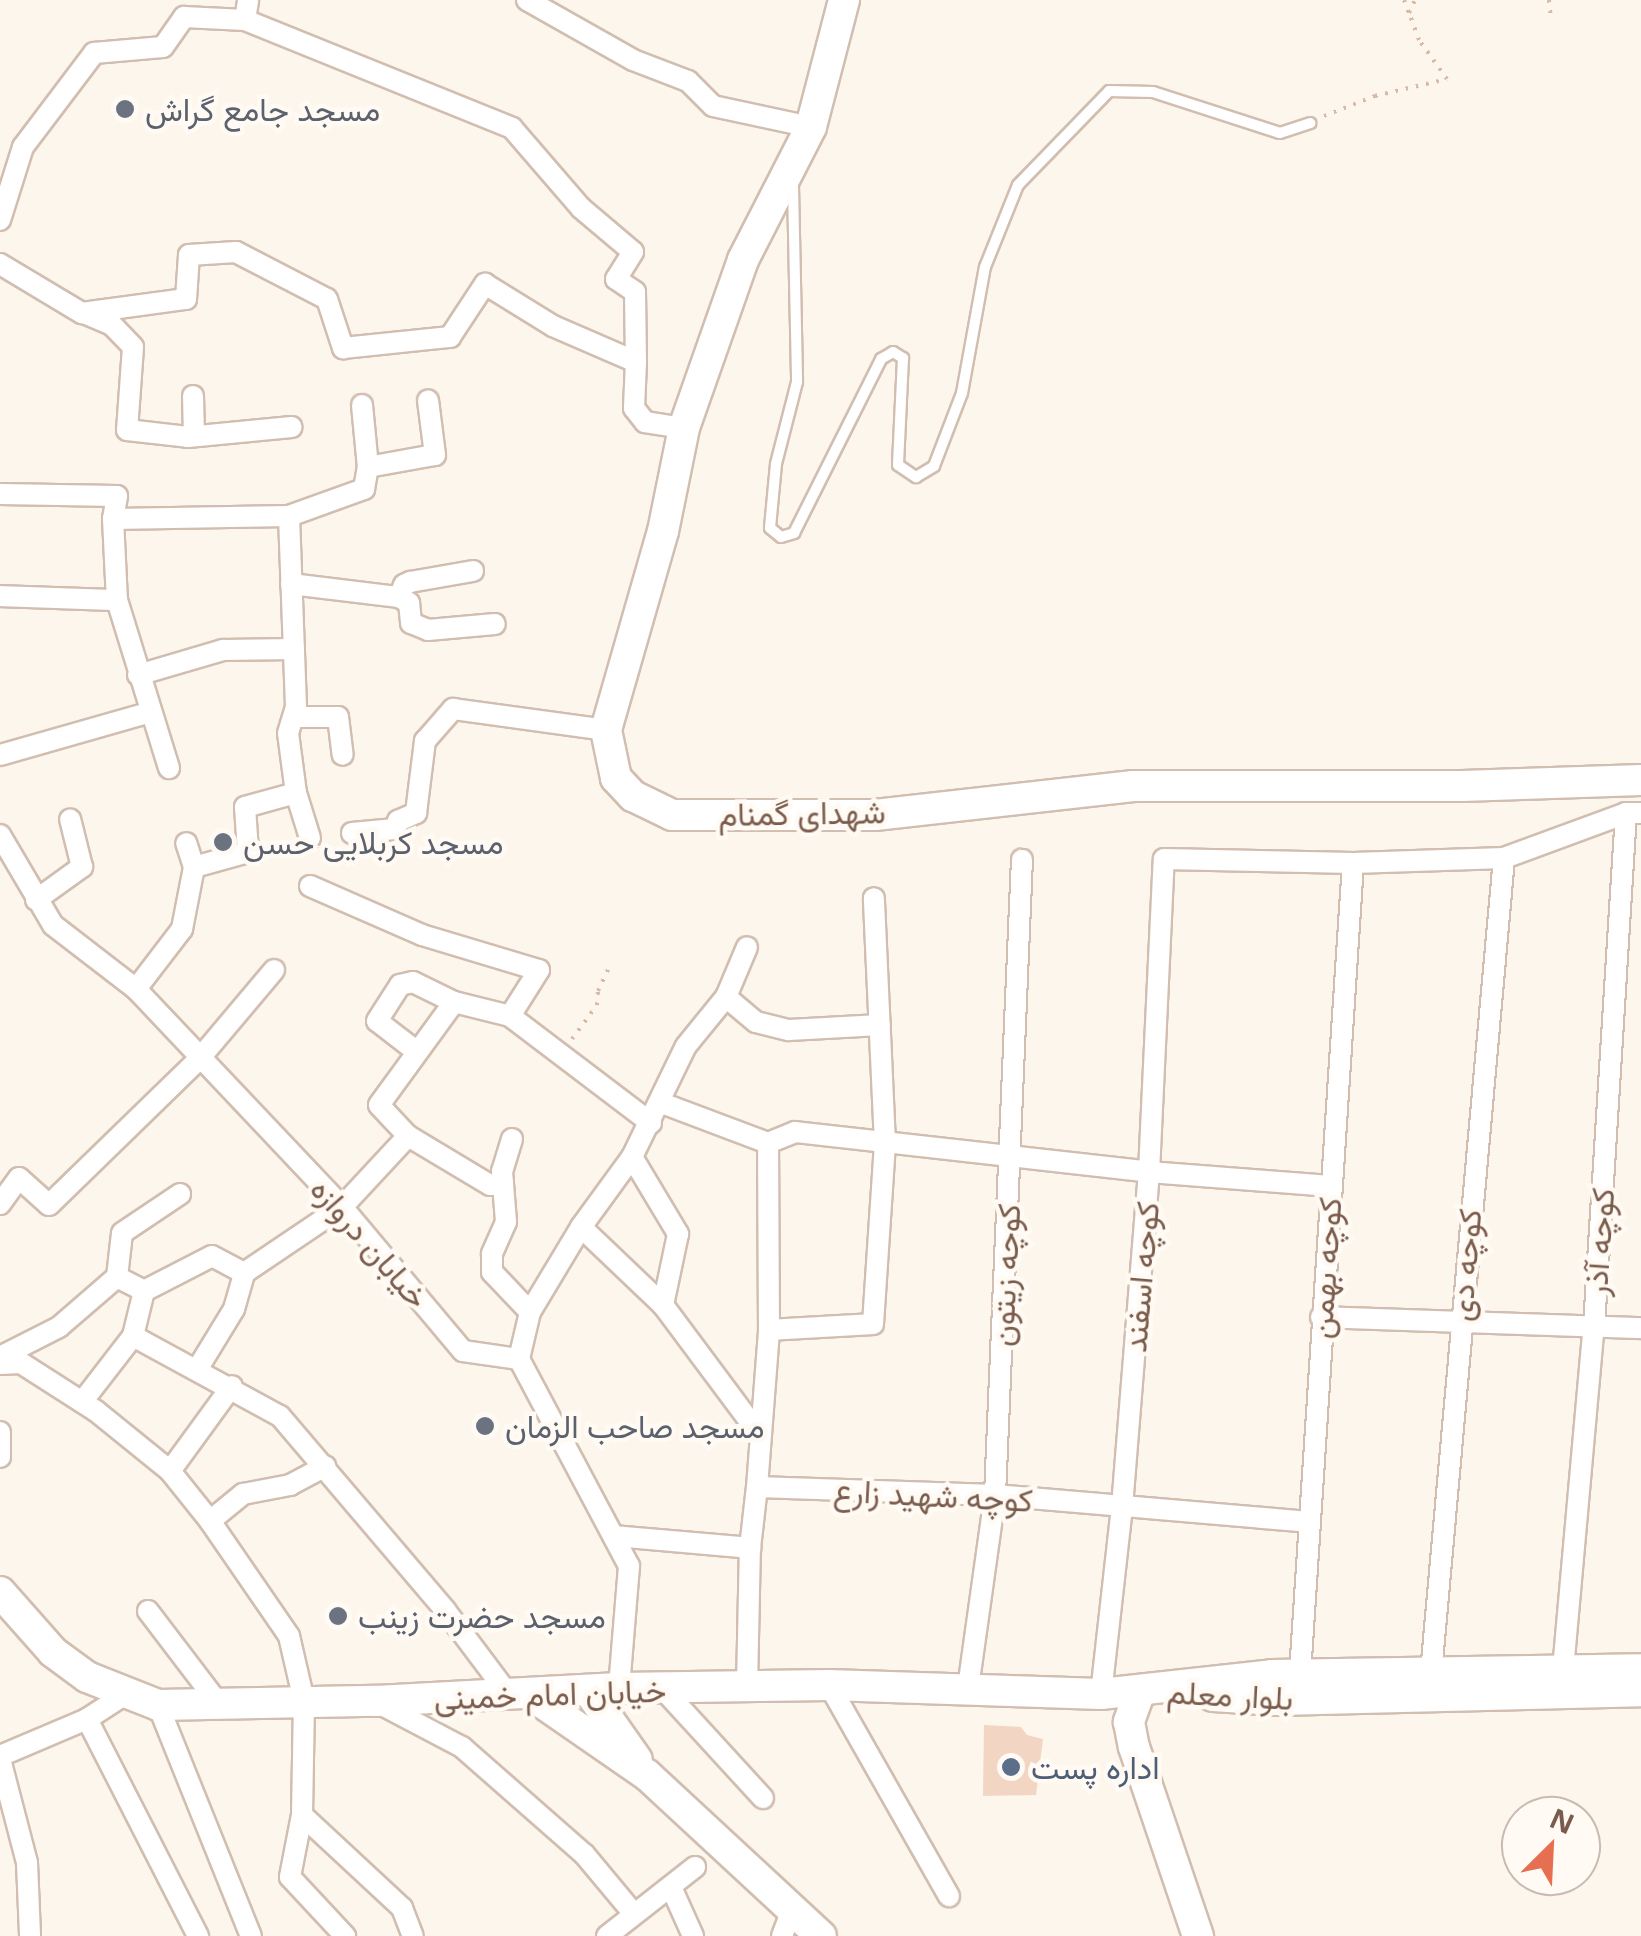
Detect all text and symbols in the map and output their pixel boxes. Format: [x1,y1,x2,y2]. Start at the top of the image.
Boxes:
place label: مسجد جامع گراش [145,90,380,128]
marker: مسجد جامع گراش [114,98,136,120]
street label: شهدای گمنام [718,792,886,834]
place label: مسجد کربلایی حسن [243,823,504,861]
marker: مسجد کربلایی حسن [212,831,234,853]
street label: خیابان دروازه [303,1170,437,1316]
street label: کوچه آذر [1576,1187,1622,1297]
street label: کوچه بهمن [1301,1196,1349,1340]
street label: کوچه اسفند [1115,1200,1167,1354]
street label: کوچه زیتون [982,1203,1028,1347]
street label: کوچه دی [1441,1207,1489,1323]
place label: مسجد صاحب الزمان [505,1407,764,1445]
marker: مسجد صاحب الزمان [474,1415,496,1437]
street label: کوچه شهید زارع [832,1471,1034,1519]
place label: مسجد حضرت زینب [358,1597,606,1635]
marker: مسجد حضرت زینب [327,1605,349,1627]
street label: خیابان امام خمینی [433,1671,667,1717]
street label: بلوار معلم [1166,1673,1294,1717]
place label: اداره پست [1031,1748,1160,1786]
marker: اداره پست [1000,1756,1022,1778]
north arrow [1501,1796,1601,1896]
text: N [1544,1798,1581,1842]

